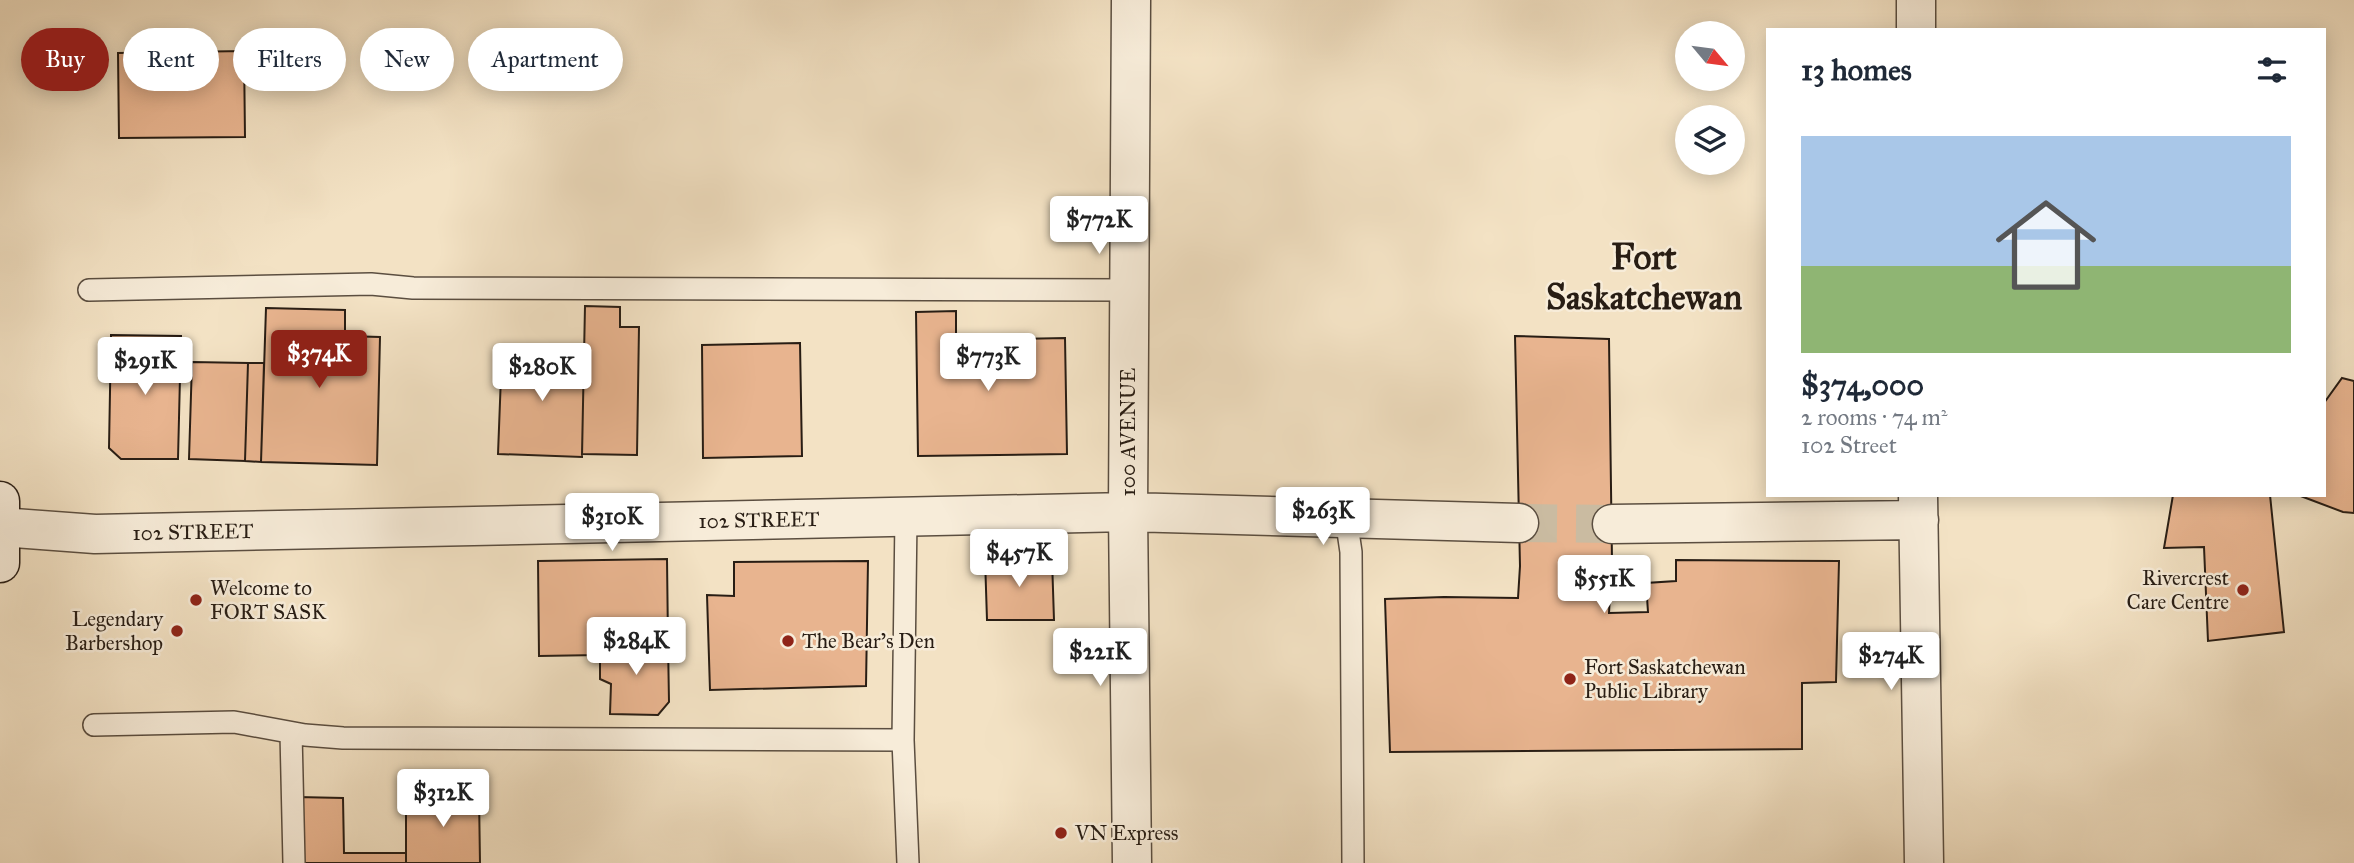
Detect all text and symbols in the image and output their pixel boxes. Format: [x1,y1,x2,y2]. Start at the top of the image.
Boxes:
north arrow [1675,21,1745,91]
map controls [1675,21,1745,175]
chip: Buy [21,28,109,91]
chip: Rent [123,28,219,91]
chip: Filters [233,28,346,91]
chip: New [360,28,454,91]
chip: Apartment [468,28,623,91]
icon: filters [2253,51,2291,89]
text: 13 homes [1801,52,1912,88]
button: layers [1675,105,1745,175]
icon: home [1983,182,2109,308]
pin: $772K [1050,196,1148,256]
text: $772K [1066,205,1132,233]
district label: Fort Saskatchewan [1546,236,1742,319]
pin: $374K [270,330,368,390]
pin: $773K [939,334,1037,393]
pin: $291K [96,338,194,397]
text: $374K [287,339,351,367]
text: $773K [956,342,1020,370]
pin: $280K [493,344,591,403]
text: $291K [114,346,176,374]
text: $280K [508,352,576,380]
text: $374,000 [1801,367,1924,403]
street label: 100 AVENUE [1115,368,1141,496]
text: 2 rooms · 74 m² [1801,403,1947,431]
text: 102 Street [1801,431,1897,459]
pin: $263K [1274,488,1372,547]
pin: $310K [563,494,661,553]
text: $263K [1292,496,1354,524]
text: $310K [581,502,643,530]
street label: 102 STREET [698,506,820,534]
street label: 102 STREET [132,518,254,546]
pin: $457K [970,530,1068,589]
text: $457K [986,538,1052,566]
pin: $551K [1555,556,1653,615]
text: $551K [1574,564,1634,592]
place label: Rivercrest Care Centre [2127,565,2230,615]
place label: Welcome to FORT SASK [210,575,327,625]
marker: Rivercrest Care Centre [2235,582,2251,598]
marker: Welcome to FORT SASK [188,592,204,608]
place label: Legendary Barbershop [65,606,164,656]
pin: $284K [587,618,685,677]
marker: Legendary Barbershop [169,623,185,639]
text: $284K [603,626,669,654]
place label: The Bear's Den [802,628,935,654]
pin: $221K [1051,628,1149,688]
pin: $274K [1842,632,1940,692]
marker: The Bear's Den [780,633,796,649]
text: $221K [1069,637,1131,665]
text: $274K [1858,641,1924,669]
place label: Fort Saskatchewan Public Library [1584,654,1746,704]
marker: Fort Saskatchewan Public Library [1562,671,1578,687]
pin: $312K [394,770,492,829]
text: $312K [413,778,473,806]
place label: VN Express [1074,820,1179,846]
marker: VN Express [1053,825,1069,841]

